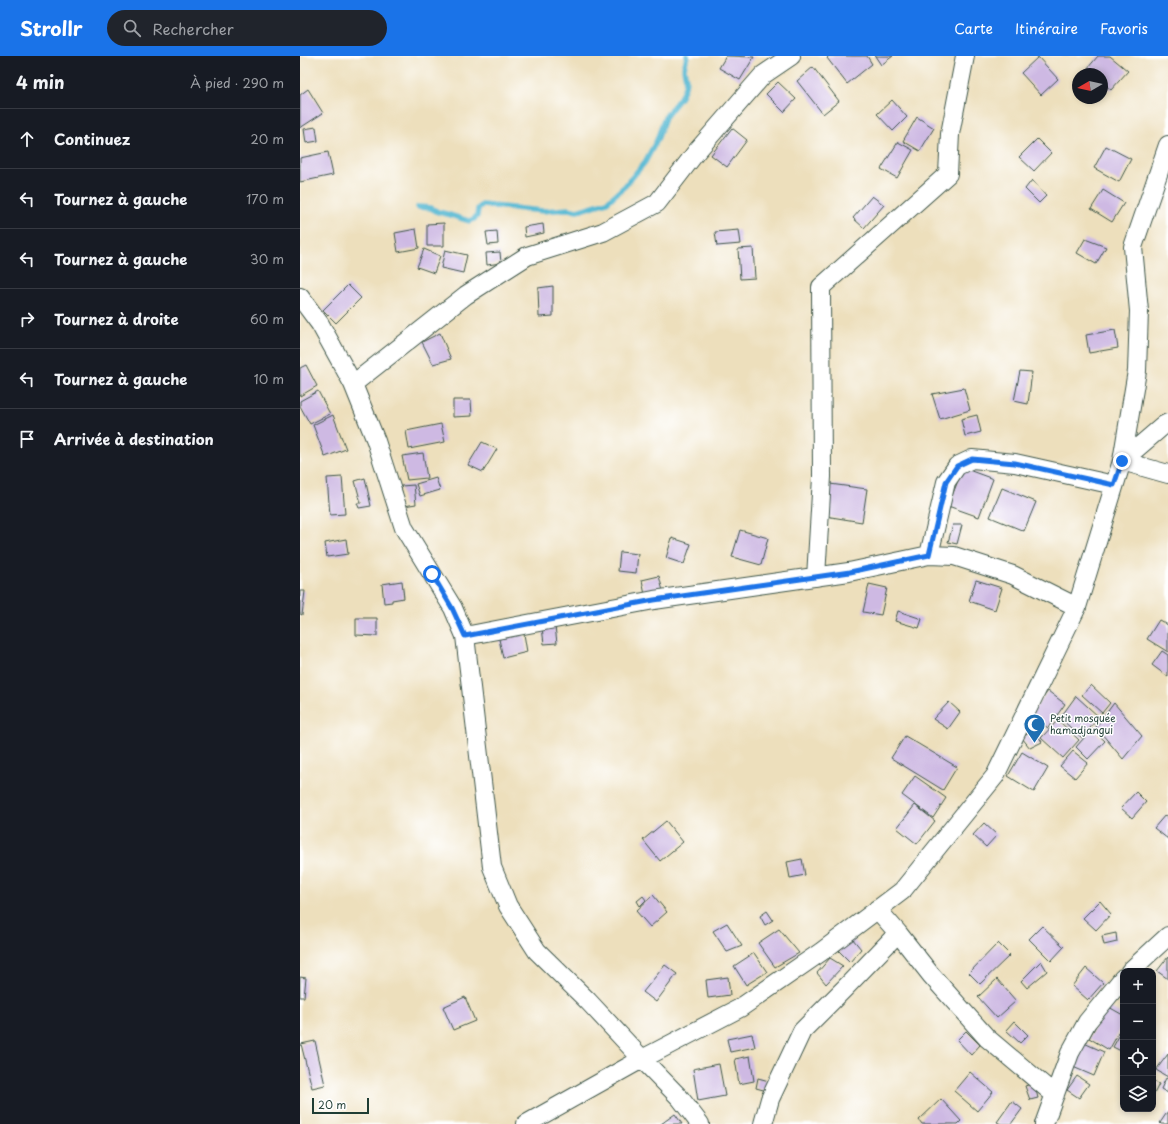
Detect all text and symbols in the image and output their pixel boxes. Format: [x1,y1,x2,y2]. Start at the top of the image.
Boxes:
search box [107,10,387,46]
text: Strollr [20,14,83,42]
icon: search [121,17,143,39]
text: Rechercher [153,17,234,40]
text: Carte [954,18,993,39]
text: Itinéraire [1015,18,1078,39]
text: Favoris [1100,18,1148,39]
north arrow [1072,68,1108,104]
text: 4 min [16,69,64,95]
text: À pied · 290 m [190,73,284,92]
text: Continuez [54,127,130,150]
icon: ahead [16,128,38,150]
text: 20 m [250,129,284,148]
text: Tournez à gauche [54,187,188,210]
icon: left [16,188,38,210]
text: 170 m [246,189,284,208]
text: Tournez à gauche [54,247,188,270]
icon: left [16,248,38,270]
text: 30 m [250,249,284,268]
text: Tournez à droite [54,307,179,330]
icon: right [16,308,38,330]
text: 60 m [250,309,284,328]
text: Tournez à gauche [54,367,188,390]
icon: left [16,368,38,390]
text: 10 m [254,369,284,388]
text: Arrivée à destination [54,427,214,450]
icon: arrive [16,428,38,450]
route end [1113,452,1131,470]
route start [423,565,441,583]
place label: Petit mosquée hamadjangui [1050,710,1116,737]
mosque icon: Petit mosquée hamadjangui [1022,711,1048,744]
map controls [1120,968,1156,1112]
button: + [1120,968,1156,1004]
button: − [1120,1004,1156,1040]
button: locate [1120,1040,1156,1076]
button: layers [1120,1076,1156,1112]
scale bar [312,1096,369,1115]
text: 20 m [318,1096,346,1113]

